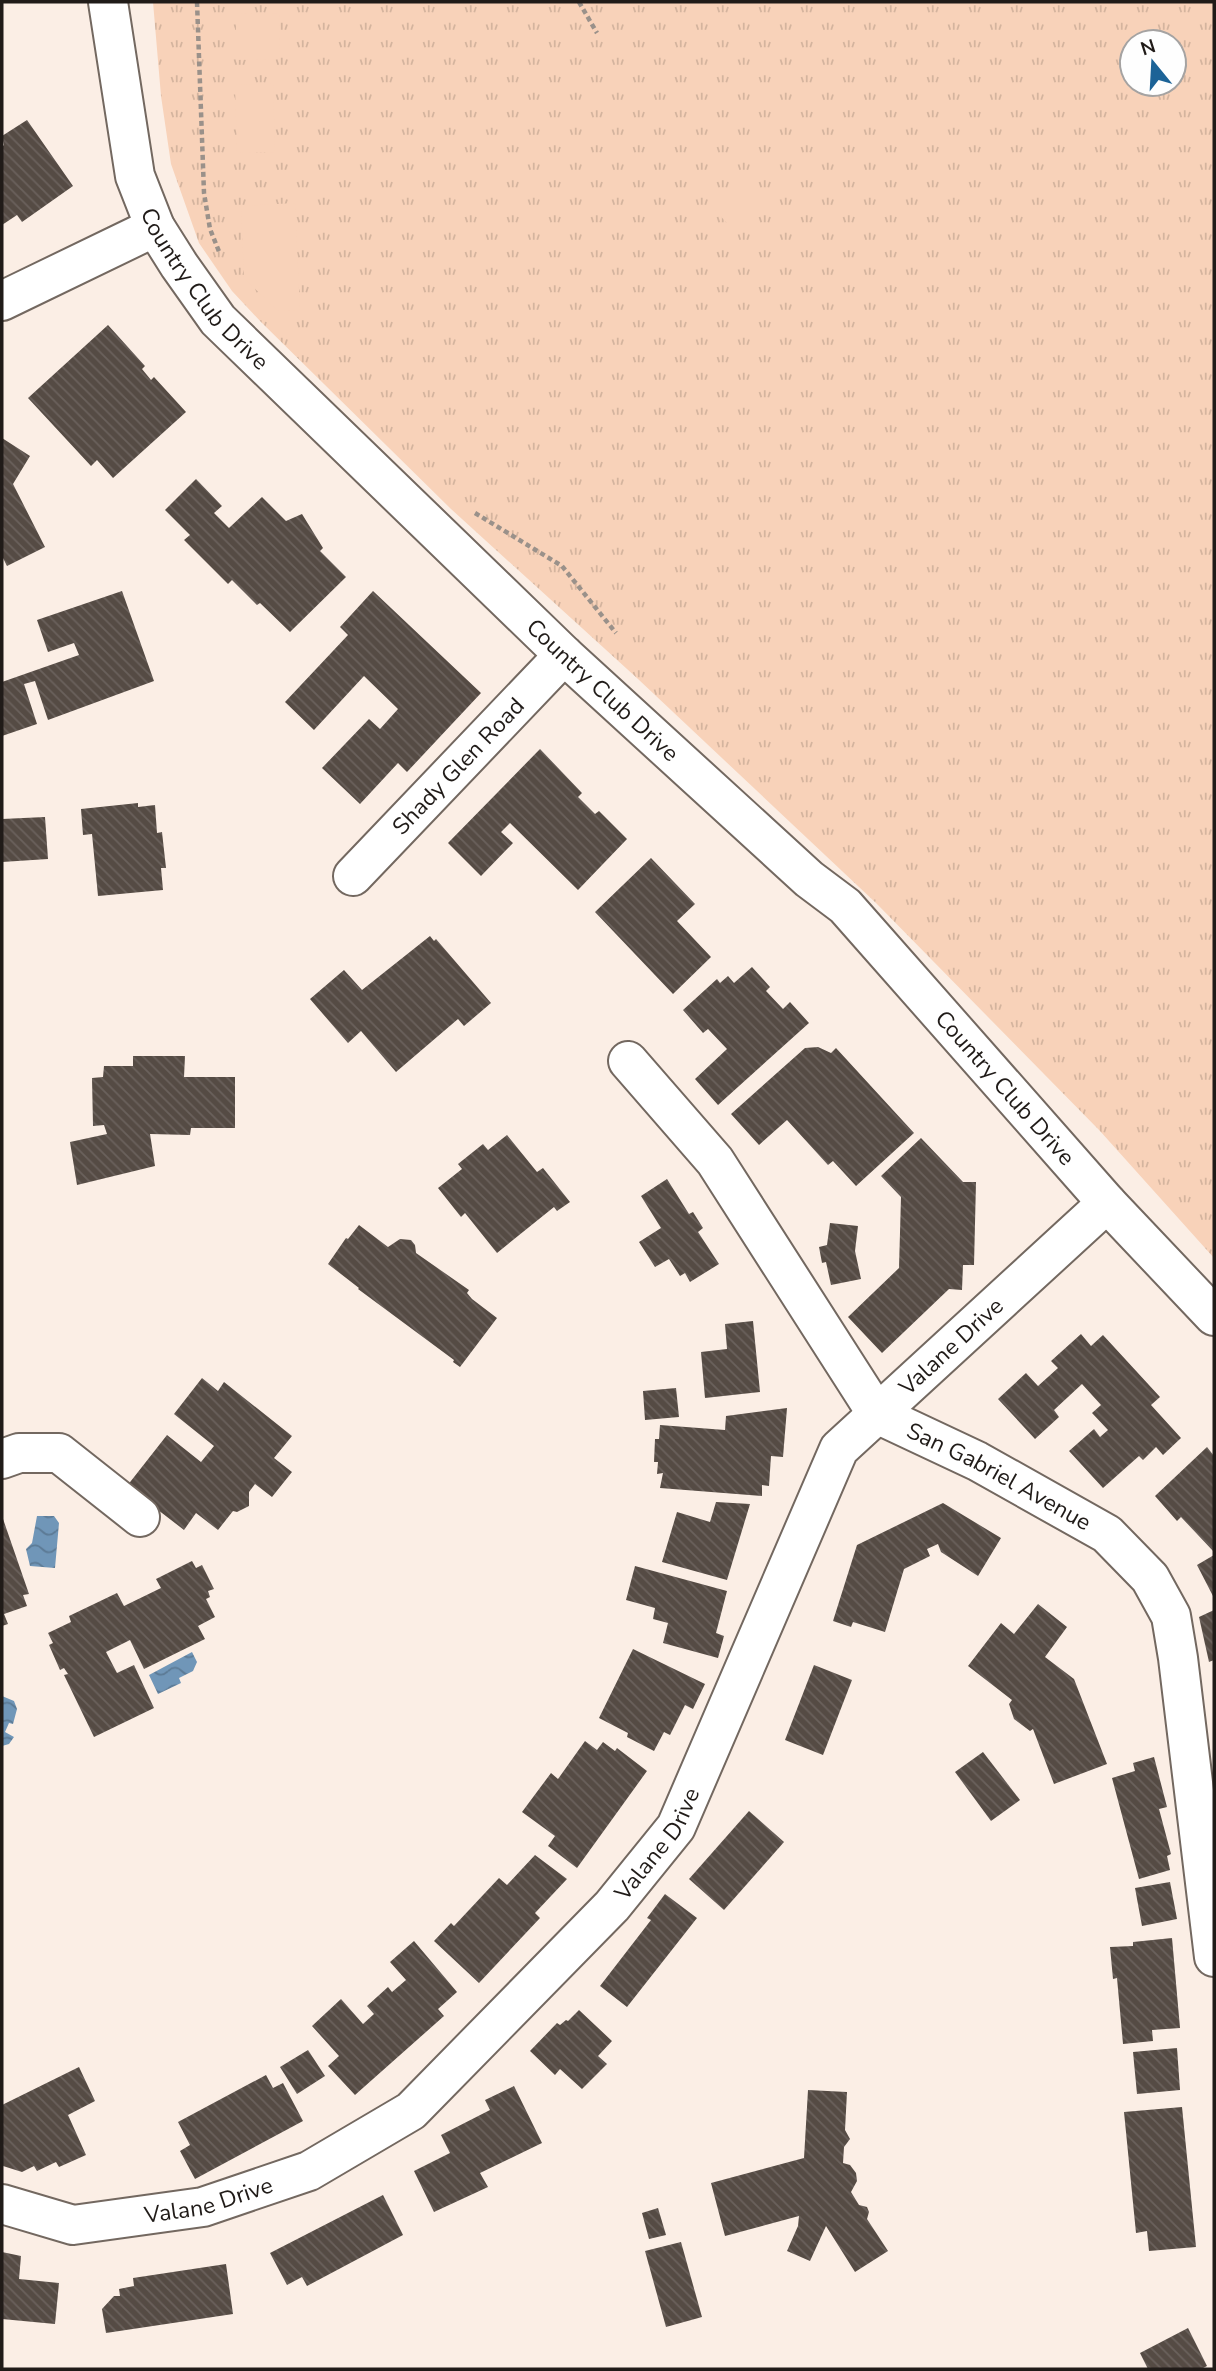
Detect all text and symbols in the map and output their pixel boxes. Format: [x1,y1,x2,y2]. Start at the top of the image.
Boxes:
north arrow [1118,28,1188,98]
text: N [1137,33,1159,62]
street label: Country Club Drive [133,203,276,377]
street label: Country Club Drive [520,612,686,768]
street label: Shady Glen Road [385,691,531,841]
street label: Country Club Drive [928,1003,1082,1172]
street label: Valane Drive [891,1290,1010,1403]
street label: San Gabriel Avenue [902,1415,1097,1538]
street label: Valane Drive [607,1783,707,1908]
street label: Valane Drive [141,2169,277,2231]

